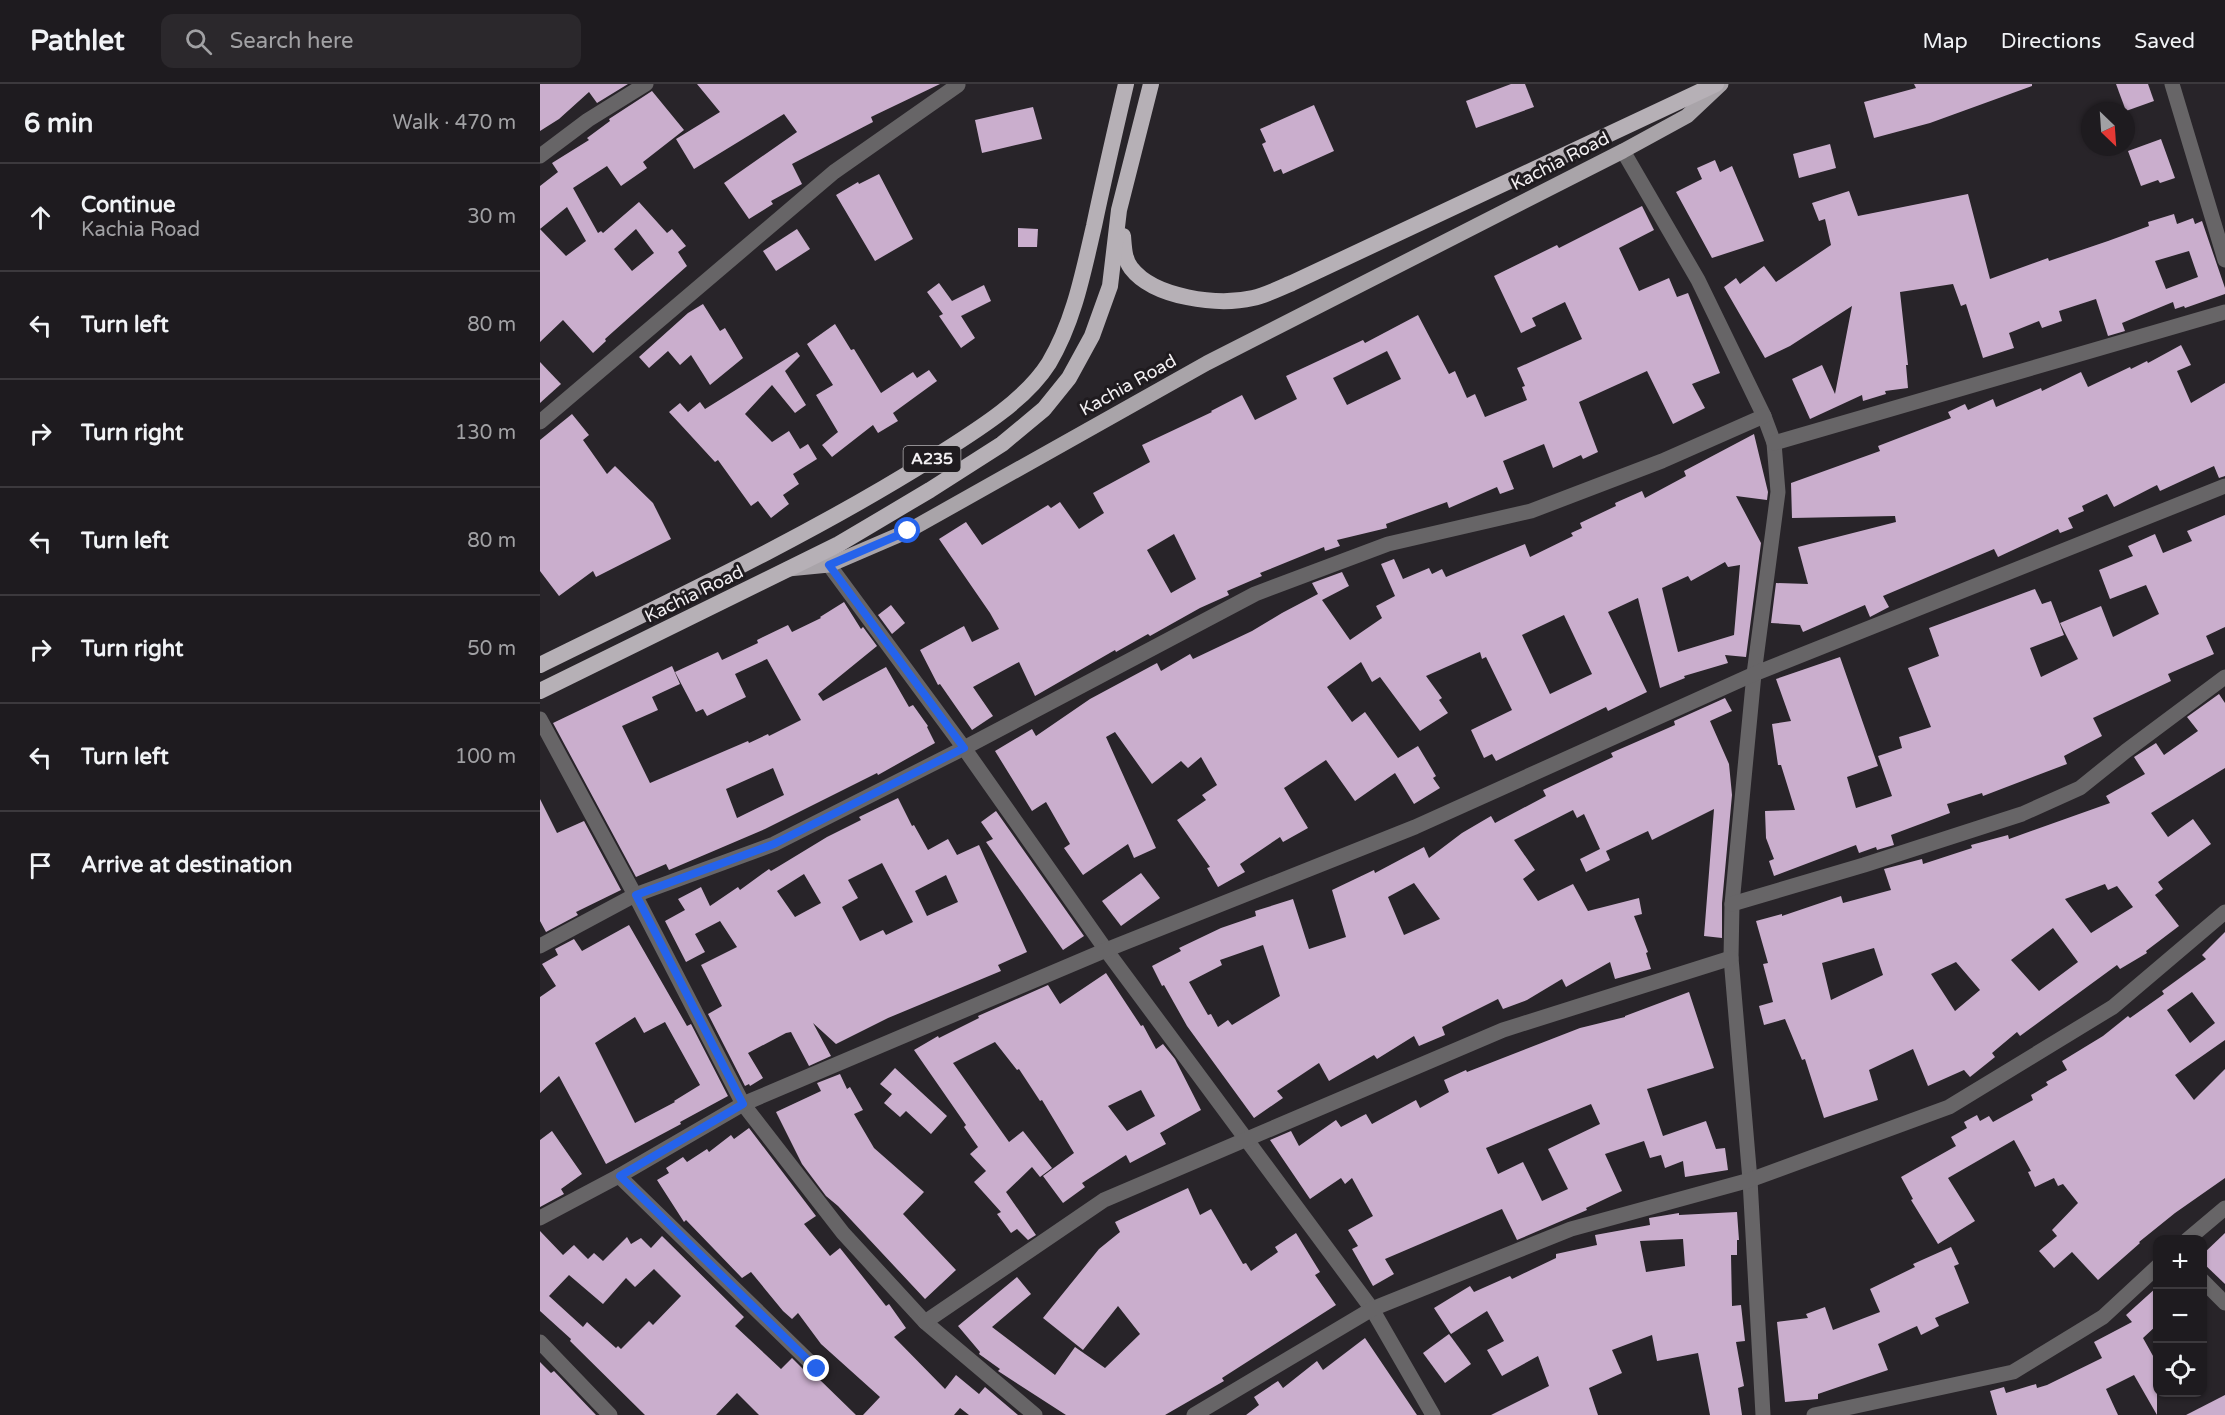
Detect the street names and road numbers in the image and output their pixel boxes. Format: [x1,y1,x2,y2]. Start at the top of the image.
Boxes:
street label: Kachia Road [1507,127,1613,195]
street label: Kachia Road [1076,349,1180,421]
road number: A235 [904,446,960,472]
street label: Kachia Road [641,561,747,627]

